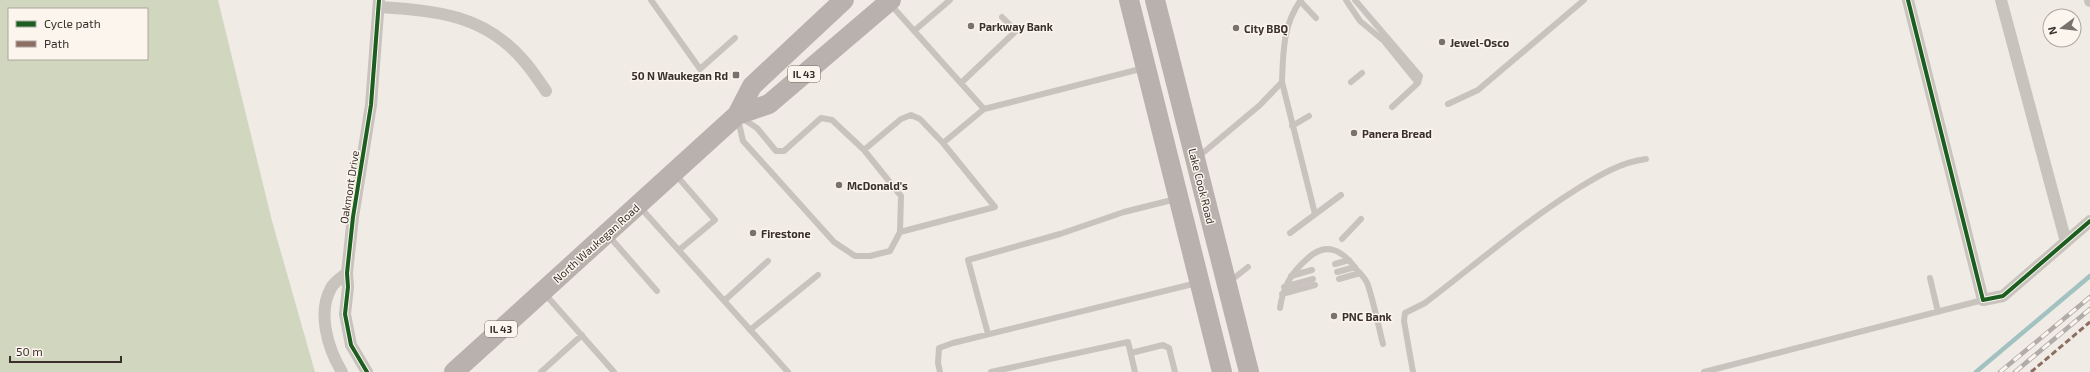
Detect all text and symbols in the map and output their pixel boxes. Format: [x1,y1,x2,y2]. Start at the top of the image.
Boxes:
legend [8,8,148,60]
north arrow [2042,8,2082,48]
text: Cycle path [44,16,101,30]
place label: Parkway Bank [979,20,1054,34]
marker: Parkway Bank [966,21,976,31]
place label: City BBQ [1244,22,1288,36]
marker: City BBQ [1231,23,1241,33]
text: N [2045,25,2059,36]
text: Path [44,36,69,50]
place label: Jewel-Osco [1450,36,1510,49]
marker: Jewel-Osco [1437,37,1447,47]
road number: IL 43 [788,66,820,82]
place label: 50 N Waukegan Rd [632,69,728,82]
marker: 50 N Waukegan Rd [731,70,741,80]
place label: Panera Bread [1362,127,1432,140]
marker: Panera Bread [1349,128,1359,138]
street label: Lake Cook Road [1186,147,1218,225]
street label: Oakmont Drive [337,149,361,225]
place label: McDonald's [847,179,908,192]
marker: McDonald's [834,180,844,190]
street label: North Waukegan Road [550,201,642,285]
place label: Firestone [761,227,811,240]
marker: Firestone [748,228,758,238]
place label: PNC Bank [1342,310,1393,323]
marker: PNC Bank [1329,311,1339,321]
road number: IL 43 [485,321,517,337]
scale bar [10,338,121,364]
text: 50 m [16,344,43,358]

